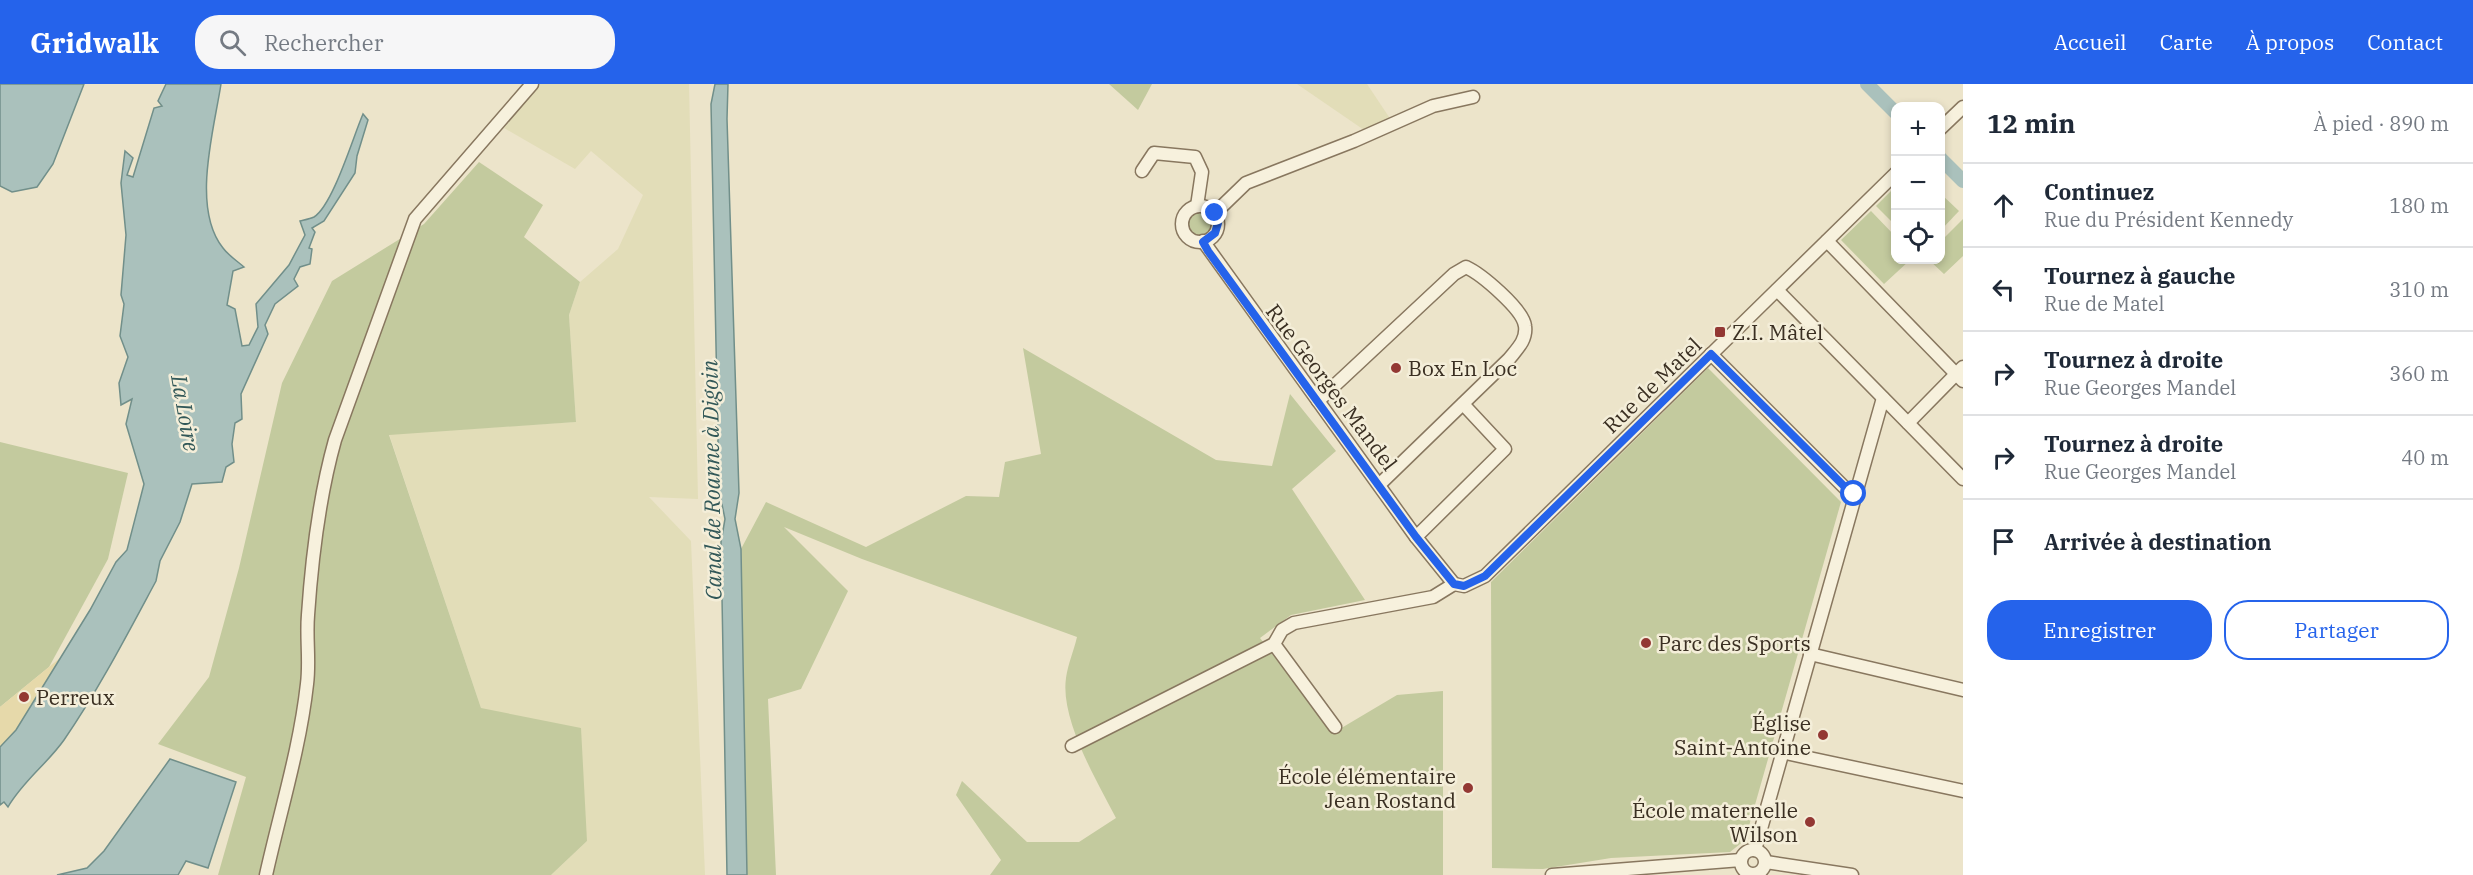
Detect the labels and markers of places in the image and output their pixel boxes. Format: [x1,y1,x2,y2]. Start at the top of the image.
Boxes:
place label: Z.I. Mâtel [1732,318,1823,346]
marker: Z.I. Mâtel [1713,325,1727,339]
place label: Box En Loc [1408,354,1517,382]
marker: Box En Loc [1389,361,1403,375]
place label: Parc des Sports [1658,629,1811,657]
marker: Parc des Sports [1639,636,1653,650]
place label: Perreux [36,683,115,711]
marker: Perreux [17,690,31,704]
place label: Église Saint-Antoine [1674,709,1811,761]
marker: Église Saint-Antoine [1816,728,1830,742]
place label: École élémentaire Jean Rostand [1278,762,1456,814]
marker: École élémentaire Jean Rostand [1461,781,1475,795]
place label: École maternelle Wilson [1632,796,1798,848]
marker: École maternelle Wilson [1803,815,1817,829]

